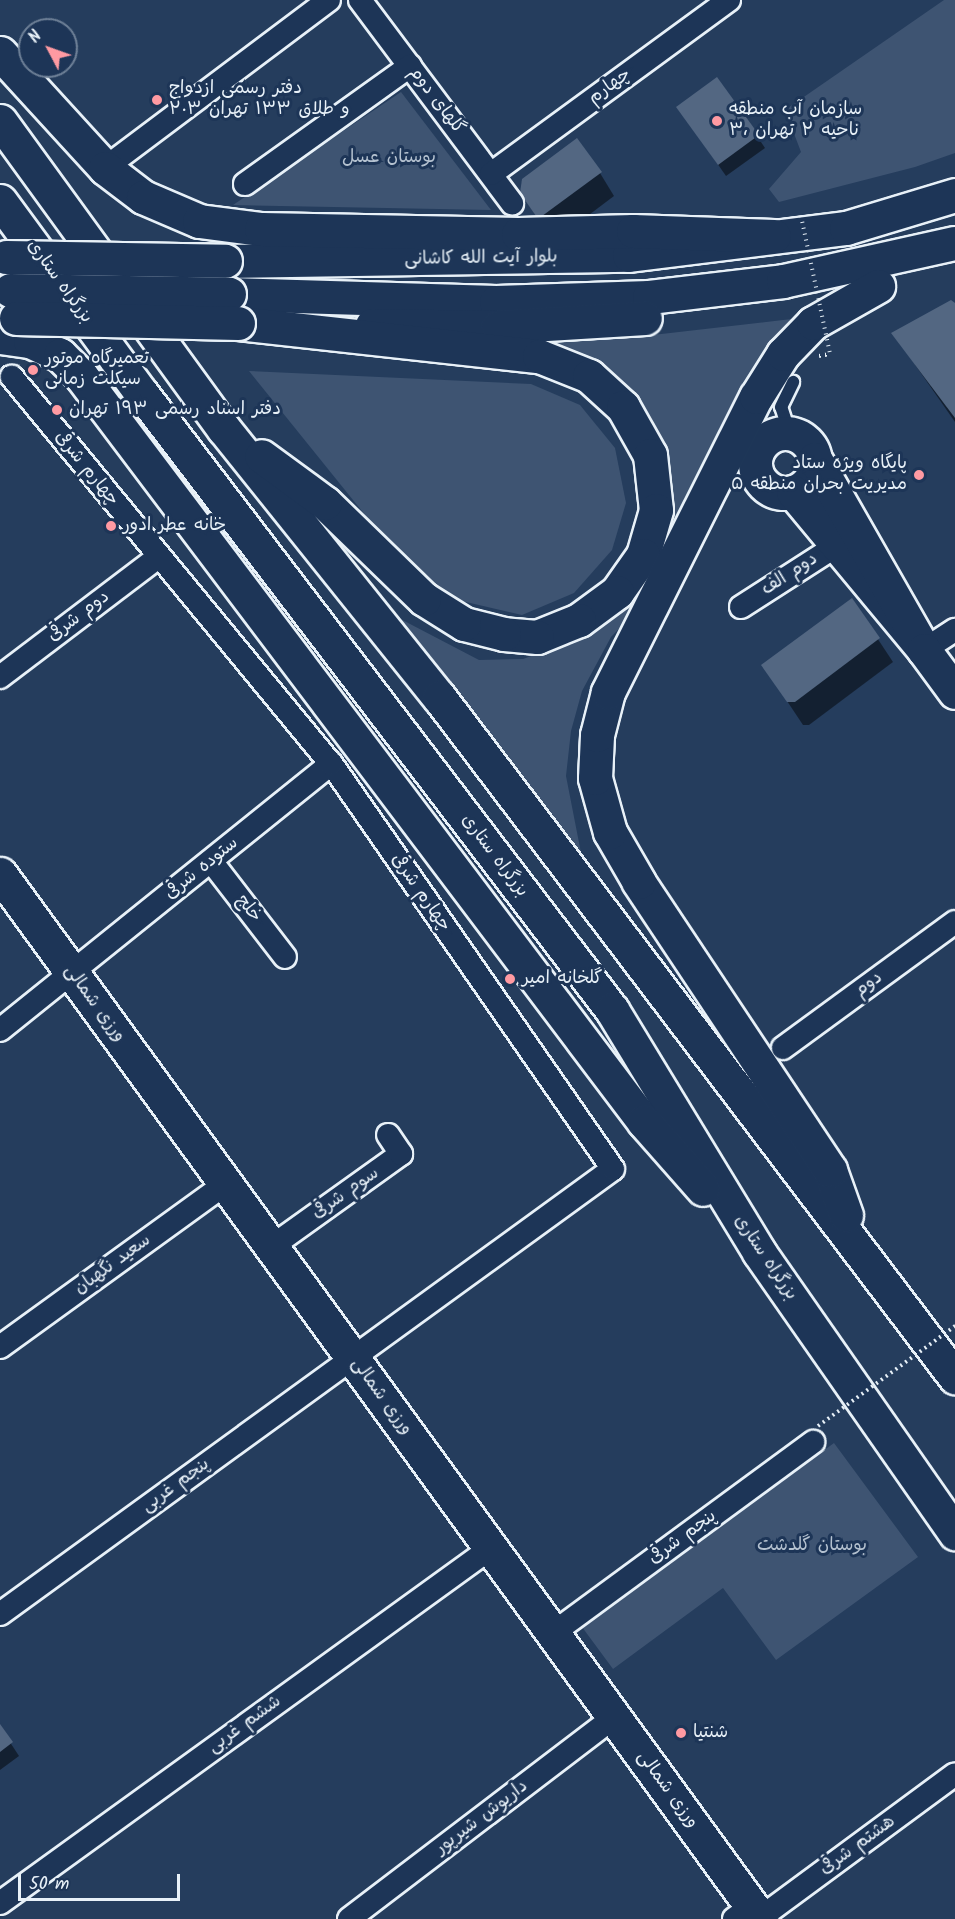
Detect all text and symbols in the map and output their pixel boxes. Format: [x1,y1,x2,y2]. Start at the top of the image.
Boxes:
north arrow [18,18,78,78]
text: N [23,25,48,49]
street label: گلهای دوم [404,63,468,139]
street label: چهارم [584,64,636,110]
place label: دفتر رسمی ازدواج ۲۰۳ و طلاق ۱۳۳ تهران [169,79,350,122]
marker: دفتر رسمی ازدواج ۲۰۳ و طلاق ۱۳۳ تهران [150,93,164,107]
place label: سازمان آب منطقه ۳، ناحیه ۲ تهران [729,100,862,142]
marker: سازمان آب منطقه ۳، ناحیه ۲ تهران [710,114,724,128]
park label: بوستان عسل [342,147,436,169]
street label: بزرگراه ستاری [21,236,97,328]
street label: بلوار آیت الله کاشانی [404,247,558,271]
place label: تعمیرگاه موتور سیکلت زمانی [45,349,149,392]
marker: تعمیرگاه موتور سیکلت زمانی [26,363,40,377]
place label: دفتر اسناد رسمی ۱۹۳ تهران [69,399,281,421]
marker: دفتر اسناد رسمی ۱۹۳ تهران [50,403,64,417]
street label: چهارم شرقی [49,427,123,511]
place label: پایگاه ویژه ستاد مدیریت بحران منطقه ۵ [731,454,907,496]
marker: پایگاه ویژه ستاد مدیریت بحران منطقه ۵ [912,468,926,482]
place label: خانه عطر ادور [123,515,226,537]
marker: خانه عطر ادور [104,519,118,533]
street label: دوم الف [758,549,822,601]
street label: دوم شرقی [44,587,114,647]
street label: بزرگراه ستاری [456,810,532,902]
street label: ستوده شرقی [161,833,243,905]
street label: چهارم شرقی [385,850,455,936]
street label: خلج [231,891,265,927]
street label: ورزی شمالی [59,961,129,1047]
place label: گلخانه امیر [522,968,602,990]
street label: دوم [851,968,887,1002]
marker: گلخانه امیر [503,972,517,986]
street label: سوم شرقی [308,1163,384,1225]
street label: بزرگراه ستاری [729,1211,801,1305]
street label: سعید نگهبان [71,1230,155,1300]
street label: ورزی شمالی [346,1354,416,1440]
street label: پنجم غربی [138,1454,214,1518]
street label: پنجم شرقی [645,1506,721,1570]
park label: بوستان گلدشت [757,1535,867,1557]
street label: ششم غربی [204,1691,286,1759]
place label: شنتیا [693,1722,728,1744]
marker: شنتیا [674,1726,688,1740]
street label: ورزی شمالی [632,1747,702,1833]
street label: داریوش شیرپور [431,1776,533,1860]
street label: هشتم شرقی [816,1811,900,1881]
scale bar [21,1862,183,1900]
text: 50 m [29,1870,69,1899]

